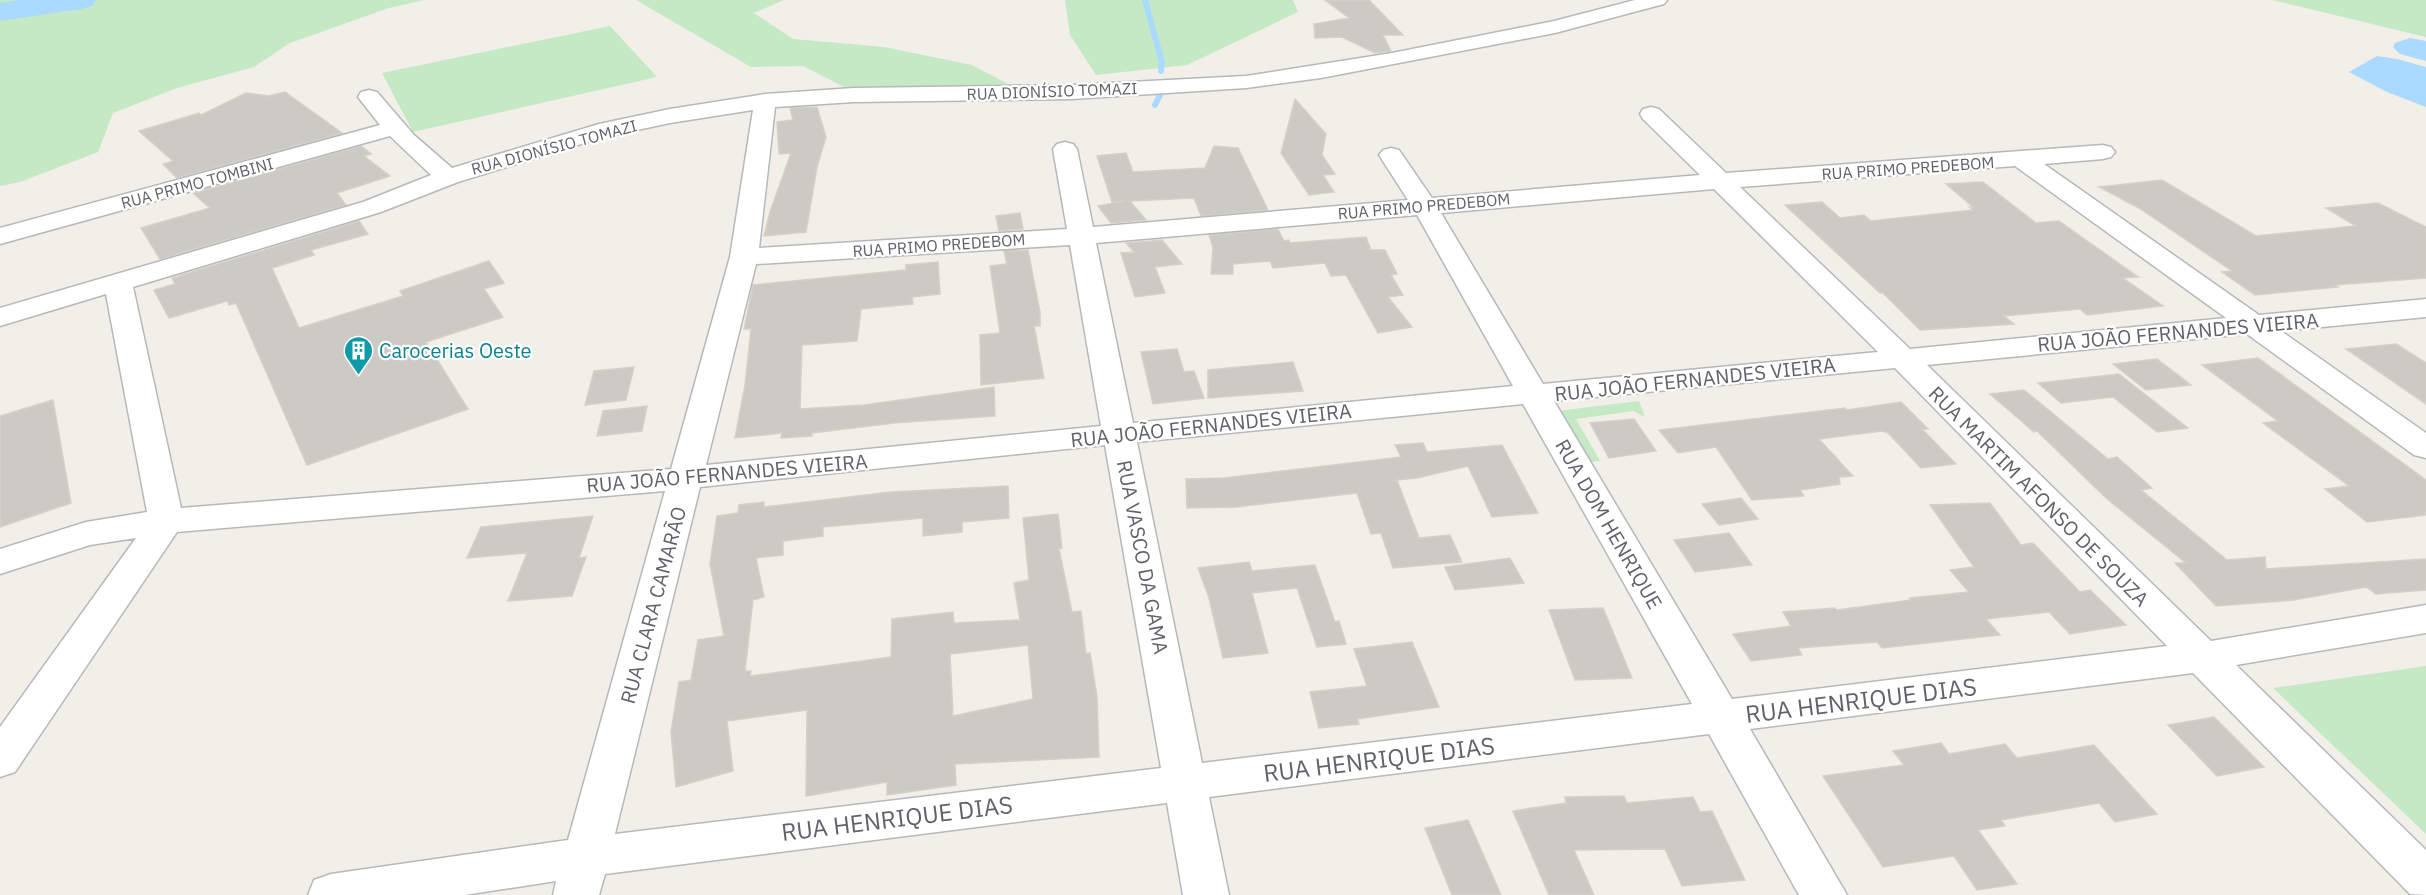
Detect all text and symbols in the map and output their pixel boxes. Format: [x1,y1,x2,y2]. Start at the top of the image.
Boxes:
street label: RUA DIONÍSIO TOMAZI [966,77,1138,104]
street label: RUA DIONÍSIO TOMAZI [469,114,639,179]
street label: RUA PRIMO PREDEBOM [1821,152,1995,184]
street label: RUA PRIMO TOMBINI [119,153,275,213]
street label: RUA PRIMO PREDEBOM [1337,188,1511,224]
street label: RUA PRIMO PREDEBOM [852,229,1026,261]
street label: RUA JOÃO FERNANDES VIEIRA [2036,306,2320,358]
building icon: Carocerias Oeste [342,334,374,376]
place label: Carocerias Oeste [379,337,532,364]
street label: RUA JOÃO FERNANDES VIEIRA [1553,351,1837,407]
street label: RUA MARTIM AFONSO DE SOUZA [1923,380,2155,612]
street label: RUA JOÃO FERNANDES VIEIRA [1069,397,1353,453]
street label: RUA DOM HENRIQUE [1549,434,1669,614]
street label: RUA JOÃO FERNANDES VIEIRA [585,447,869,499]
street label: RUA VASCO DA GAMA [1111,458,1175,656]
street label: RUA CLARA CAMARÃO [614,503,692,707]
street label: RUA HENRIQUE DIAS [1743,670,1979,730]
street label: RUA HENRIQUE DIAS [1261,729,1497,789]
street label: RUA HENRIQUE DIAS [779,788,1015,848]

